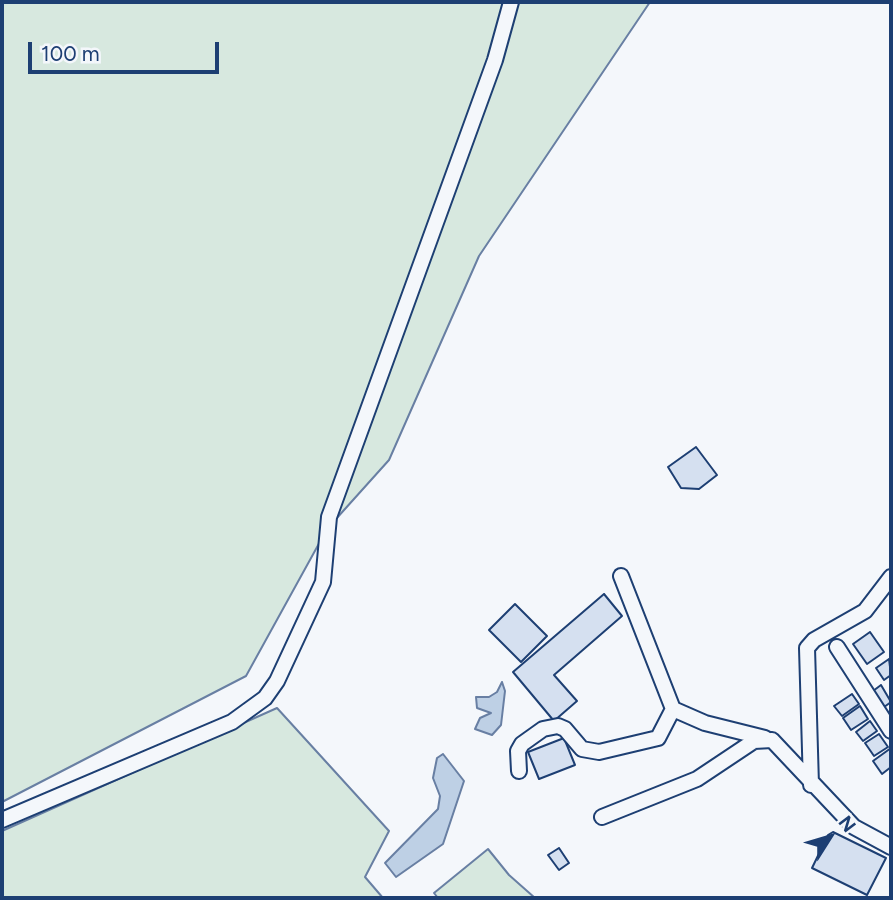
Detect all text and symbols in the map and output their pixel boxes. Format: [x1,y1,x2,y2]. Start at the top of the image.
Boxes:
scale bar [32,28,222,72]
text: 100 m [41,41,100,66]
north arrow [795,802,865,872]
text: N [834,811,861,837]

